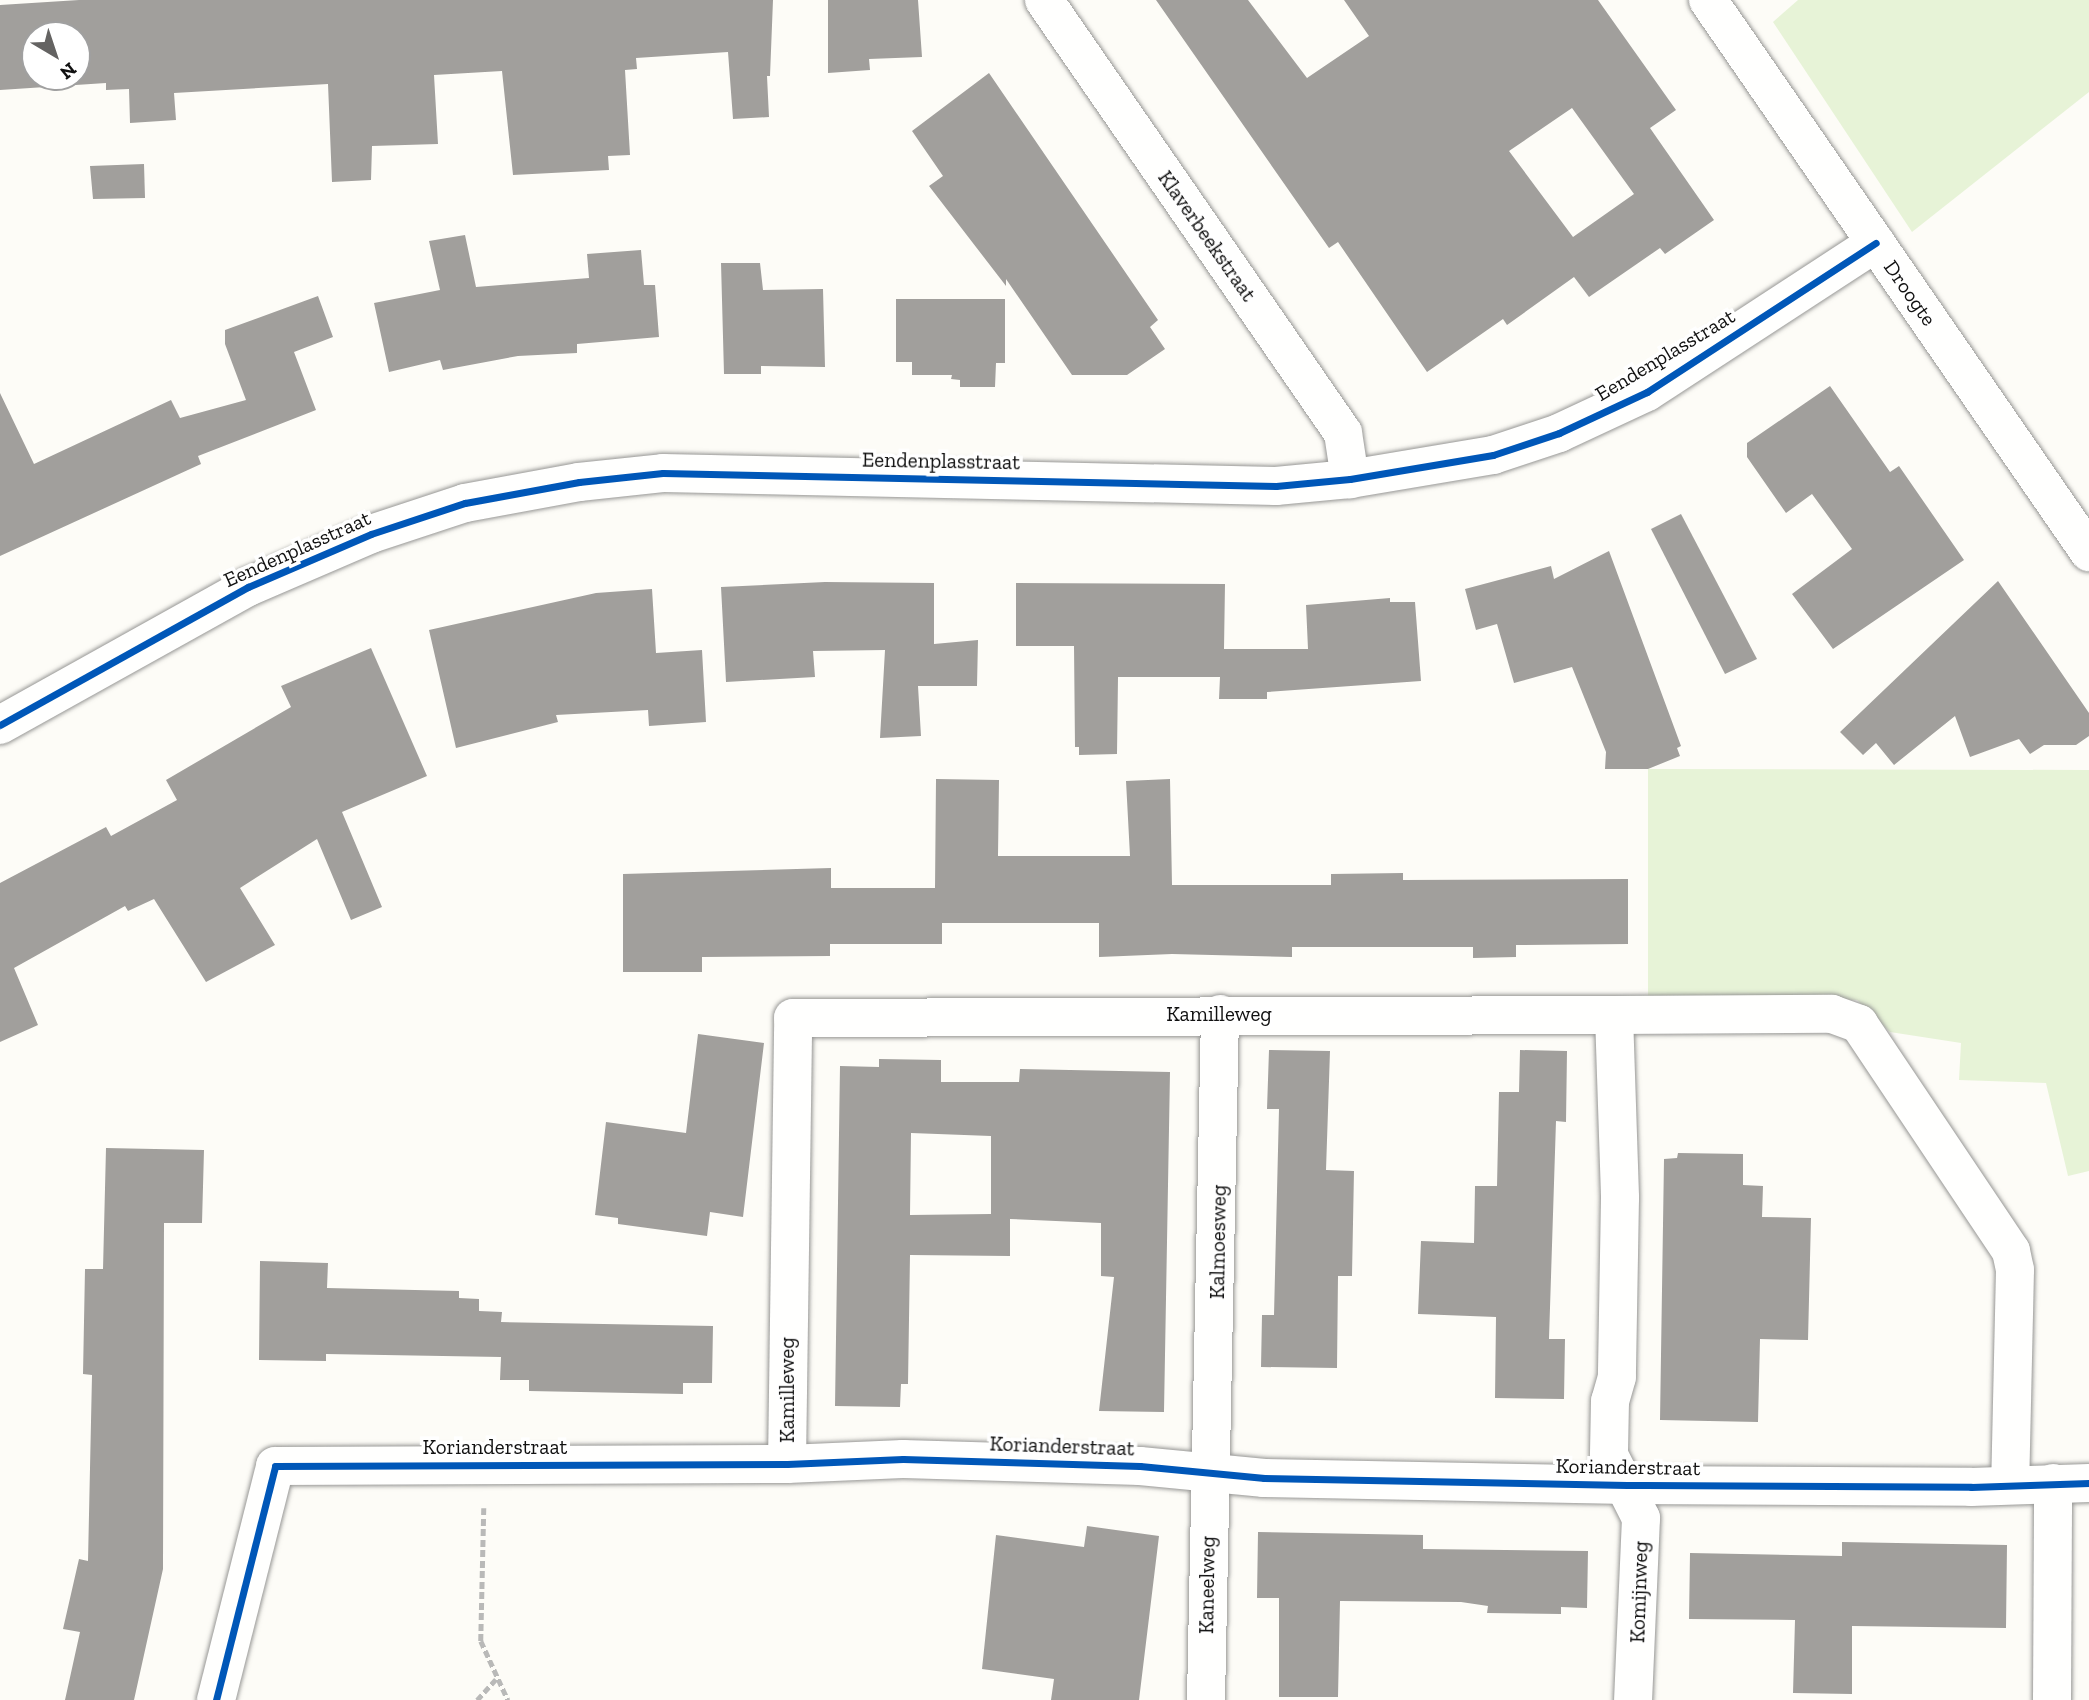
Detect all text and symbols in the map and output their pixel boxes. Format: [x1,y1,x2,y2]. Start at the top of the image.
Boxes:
north arrow [21,21,91,91]
text: N [55,58,81,85]
street label: Klaverbeekstraat [1153,166,1261,306]
street label: Droogte [1878,255,1942,331]
street label: Eendenplasstraat [1591,303,1739,407]
street label: Eendenplasstraat [862,447,1020,475]
street label: Eendenplasstraat [220,505,374,593]
street label: Kamilleweg [1166,1001,1272,1027]
street label: Kalmoesweg [1204,1185,1232,1299]
street label: Kamilleweg [774,1337,800,1443]
street label: Korianderstraat [989,1431,1135,1461]
street label: Korianderstraat [423,1434,567,1460]
street label: Korianderstraat [1555,1453,1701,1481]
street label: Kaneelweg [1194,1536,1220,1634]
street label: Komijnweg [1625,1541,1653,1643]

